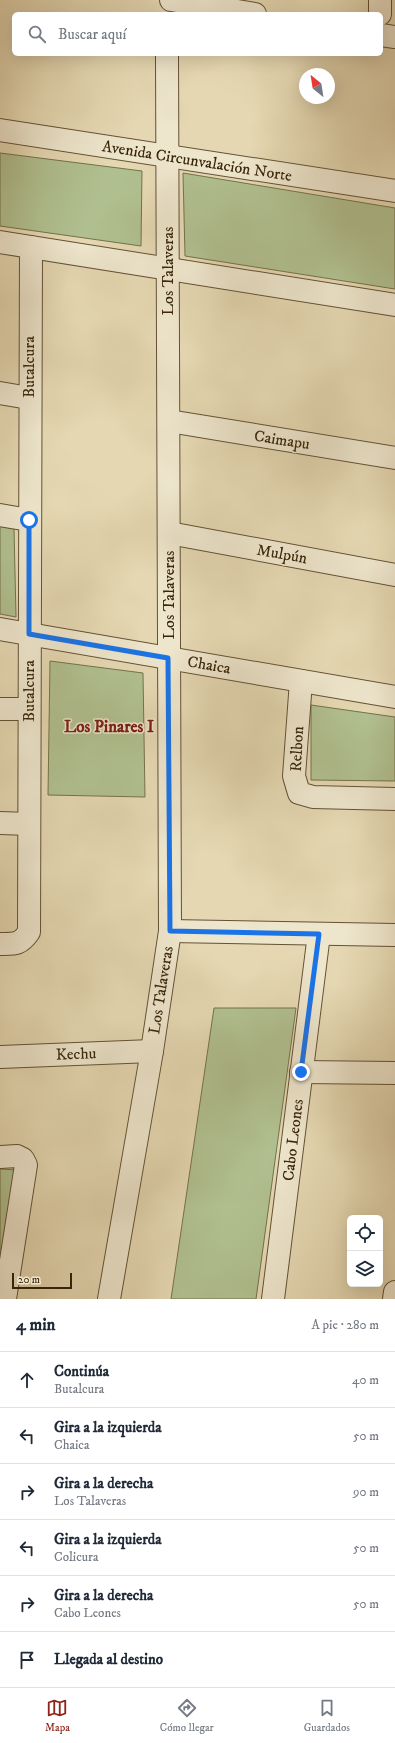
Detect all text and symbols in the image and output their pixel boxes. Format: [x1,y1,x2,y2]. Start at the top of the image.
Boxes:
search box [12,12,383,56]
icon: search [26,23,48,45]
text: Buscar aquí [58,25,126,44]
north arrow [299,68,335,104]
street label: Avenida Circunvalación Norte [101,136,294,186]
street label: Los Talaveras [158,227,178,315]
street label: Butalcura [19,336,39,398]
street label: Caimapu [253,426,312,454]
route start [20,511,38,529]
street label: Mulpún [255,540,309,568]
street label: Los Talaveras [159,551,179,639]
street label: Chaica [186,651,232,679]
street label: Butalcura [19,660,39,722]
district label: Los Pinares I [64,716,154,738]
street label: Relbon [286,725,308,772]
street label: Los Talaveras [144,945,178,1035]
street label: Kechu [55,1043,97,1065]
route end [292,1063,310,1081]
street label: Cabo Leones [278,1098,308,1182]
map controls [347,1215,383,1287]
button: locate [347,1215,383,1251]
button: layers [347,1251,383,1287]
scale bar [12,1271,72,1290]
text: 20 m [18,1273,40,1287]
text: 4 min [16,1314,55,1336]
text: A pie · 280 m [312,1317,379,1333]
text: Continúa [54,1362,109,1381]
icon: ahead [16,1369,38,1391]
text: 40 m [352,1372,379,1388]
text: Butalcura [54,1381,104,1397]
text: Gira a la izquierda [54,1418,162,1437]
icon: left [16,1425,38,1447]
text: 50 m [353,1428,379,1444]
text: Chaica [54,1437,89,1453]
text: Gira a la derecha [54,1474,153,1493]
icon: right [16,1481,38,1503]
text: 90 m [353,1484,379,1500]
text: Los Talaveras [54,1493,126,1509]
text: Gira a la izquierda [54,1530,162,1549]
icon: left [16,1537,38,1559]
text: 50 m [353,1540,379,1556]
text: Colicura [54,1549,98,1565]
text: Gira a la derecha [54,1586,153,1605]
icon: right [16,1593,38,1615]
text: 50 m [353,1596,379,1612]
text: Cabo Leones [54,1605,121,1621]
icon: arrive [16,1649,38,1671]
text: Llegada al destino [54,1650,163,1669]
tab: Mapa [45,1697,70,1735]
tab: Cómo llegar [160,1697,214,1735]
tab: Guardados [304,1697,350,1735]

